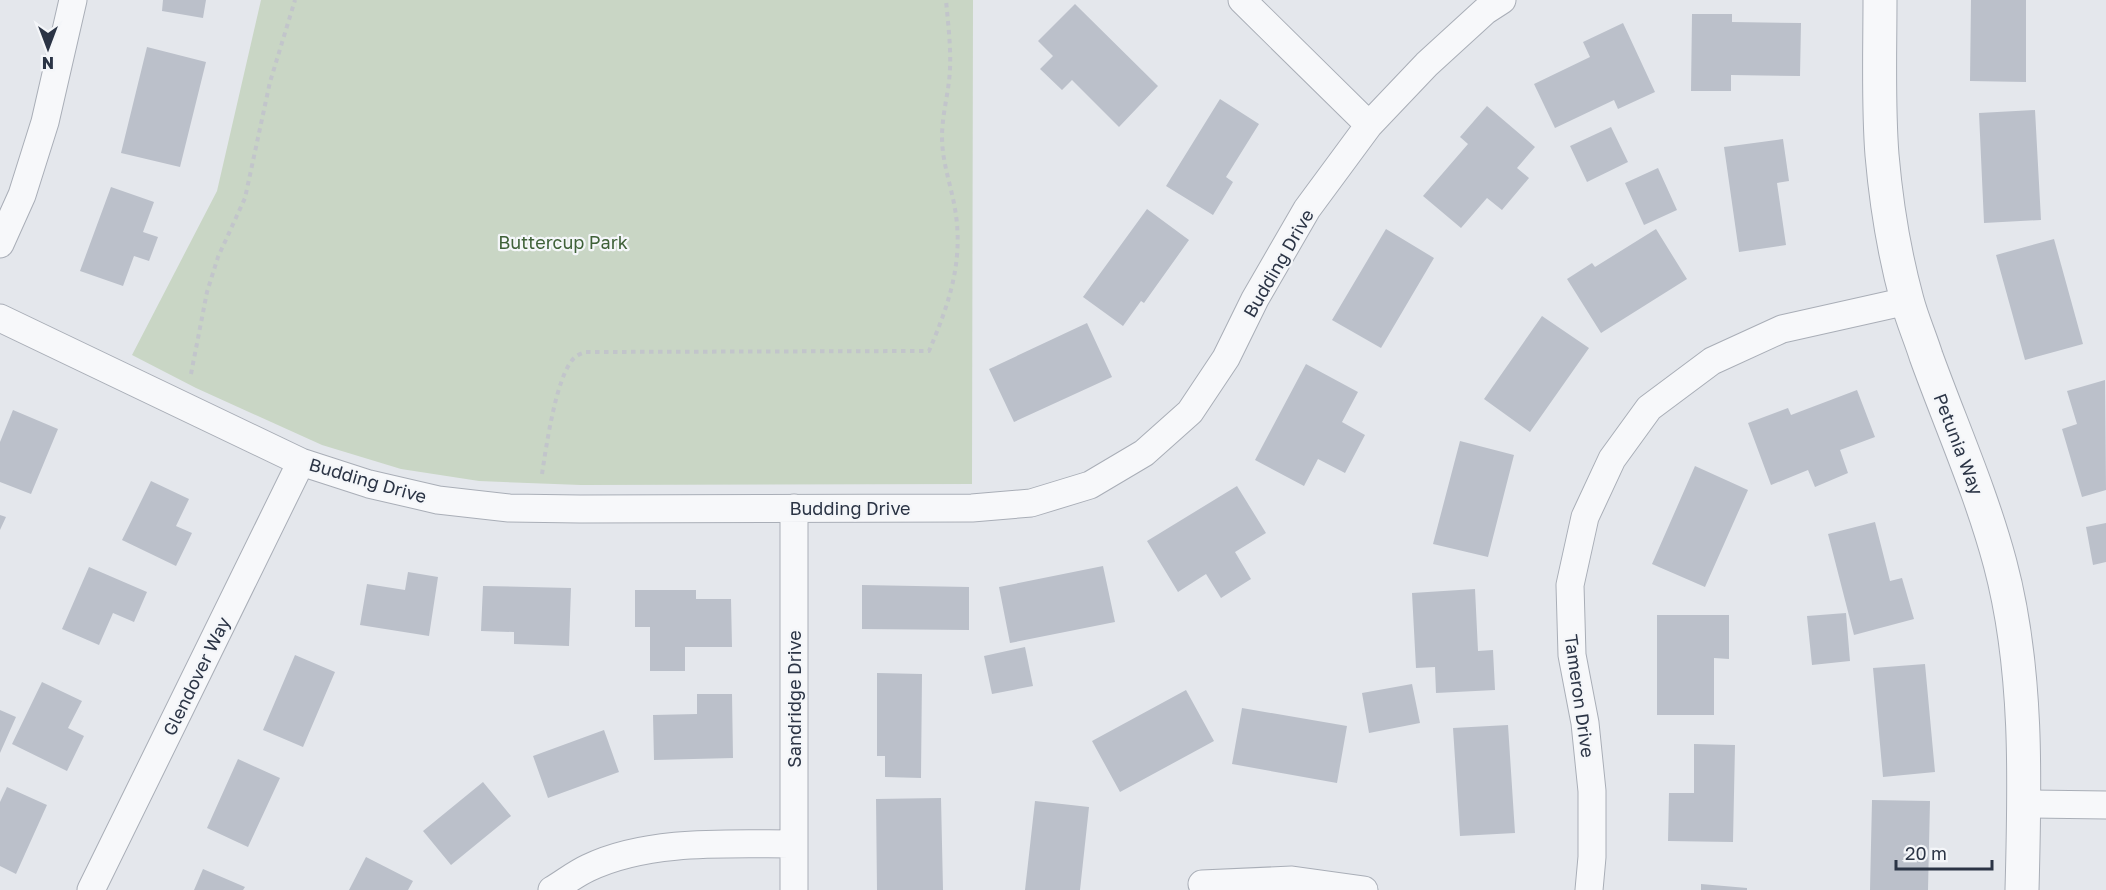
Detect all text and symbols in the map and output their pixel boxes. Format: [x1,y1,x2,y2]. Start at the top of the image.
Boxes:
north arrow [18,18,78,78]
text: N [42,53,54,73]
street label: Budding Drive [1238,205,1318,321]
park label: Buttercup Park [498,231,628,253]
street label: Petunia Way [1930,390,1988,498]
street label: Budding Drive [307,453,429,507]
street label: Budding Drive [789,497,911,519]
street label: Glendover Way [158,613,234,739]
street label: Sandridge Drive [783,630,805,768]
street label: Tameron Drive [1560,633,1600,759]
scale bar [1896,833,1992,871]
text: 20 m [1905,842,1947,864]

